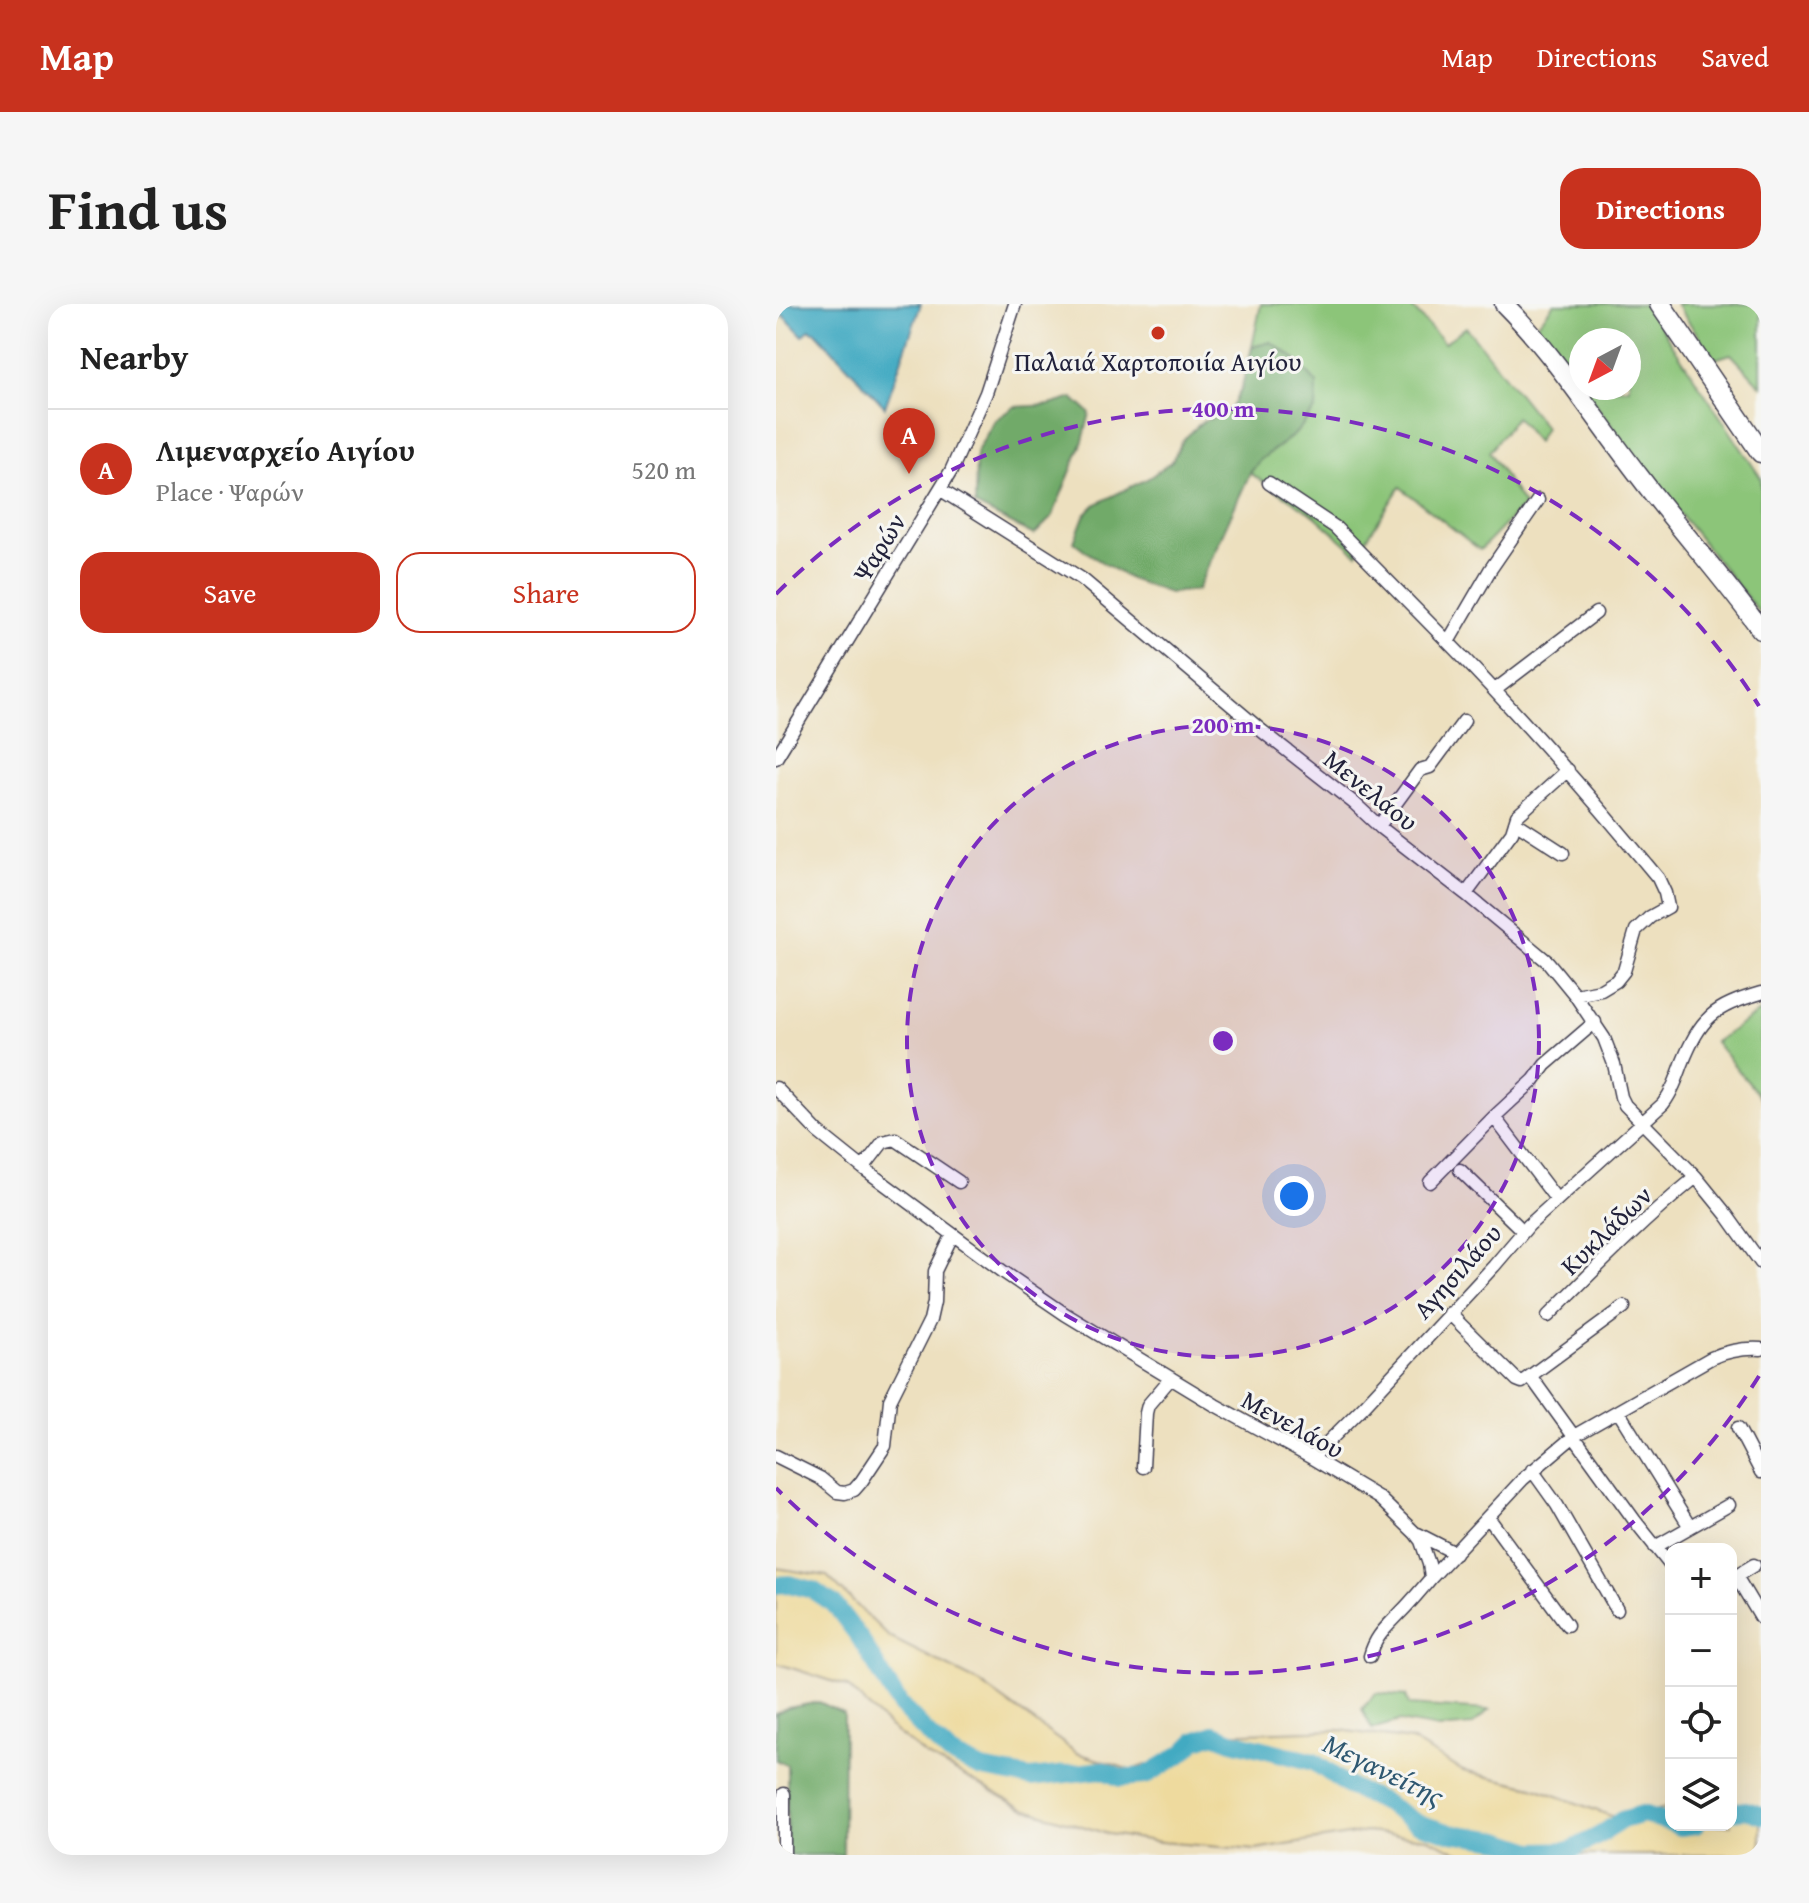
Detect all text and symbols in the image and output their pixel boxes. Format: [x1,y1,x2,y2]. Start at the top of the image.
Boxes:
text: Map [40,28,114,84]
text: Map [1441,36,1493,77]
text: Directions [1537,36,1657,77]
text: Saved [1701,36,1769,77]
text: Find us [48,167,228,250]
button: Directions [1560,168,1761,249]
marker: Παλαιά Χαρτοποιία Αιγίου [1149,324,1167,342]
north arrow [1569,328,1641,400]
text: Nearby [80,332,189,381]
place label: Παλαιά Χαρτοποιία Αιγίου [1014,342,1302,381]
text: 400 m [1191,391,1255,426]
pin: A [883,408,935,474]
text: Λιμεναρχείο Αιγίου [156,428,415,472]
text: A [98,450,114,489]
text: 520 m [631,450,696,489]
text: Place · Ψαρών [156,472,304,511]
street label: Ψαρών [842,505,915,590]
button: Save [80,552,380,633]
button: Share [396,552,696,633]
text: 200 m [1191,707,1255,742]
street label: Μενελάου [1315,740,1427,840]
centre of rings [1209,1027,1237,1055]
your location [1274,1176,1314,1216]
street label: Κυκλάδων [1551,1176,1661,1284]
street label: Αγησιλάου [1403,1214,1511,1328]
street label: Μενελάου [1235,1380,1351,1468]
map controls [1665,1543,1737,1831]
button: + [1665,1543,1737,1615]
button: − [1665,1615,1737,1687]
button: locate [1665,1687,1737,1759]
water label: Μεγανείτης [1317,1722,1452,1816]
button: layers [1665,1759,1737,1831]

